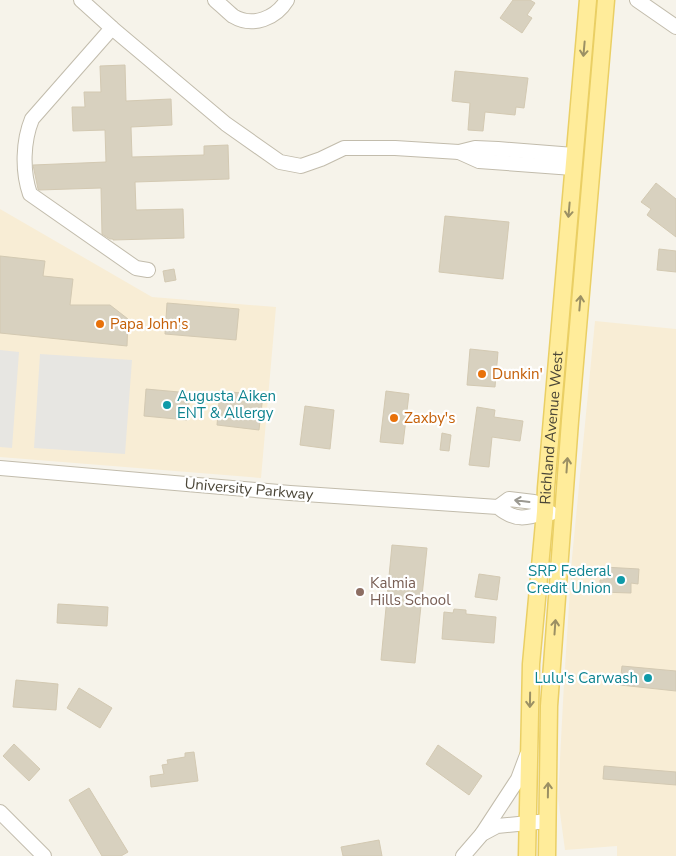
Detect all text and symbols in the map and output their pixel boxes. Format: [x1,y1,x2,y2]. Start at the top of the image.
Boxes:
one-way arrow [579,40,589,56]
one-way arrow [564,202,574,218]
one-way arrow [575,296,585,312]
place label: Papa John's [110,314,188,334]
marker: Papa John's [94,318,106,330]
street label: Richland Avenue West [535,350,568,505]
place label: Dunkin' [492,364,543,384]
marker: Dunkin' [476,368,488,380]
place label: Augusta Aiken ENT & Allergy [177,386,276,423]
marker: Augusta Aiken ENT & Allergy [161,399,173,411]
place label: Zaxby's [404,408,455,428]
marker: Zaxby's [388,412,400,424]
one-way arrow [562,458,571,474]
street label: University Parkway [184,473,314,505]
one-way arrow [515,496,531,506]
place label: SRP Federal Credit Union [527,561,612,598]
place label: Kalmia Hills School [370,573,451,610]
marker: SRP Federal Credit Union [615,574,627,586]
marker: Kalmia Hills School [354,586,366,598]
one-way arrow [550,620,560,636]
place label: Lulu's Carwash [535,668,638,688]
marker: Lulu's Carwash [642,672,654,684]
one-way arrow [526,692,535,708]
one-way arrow [543,782,553,798]

